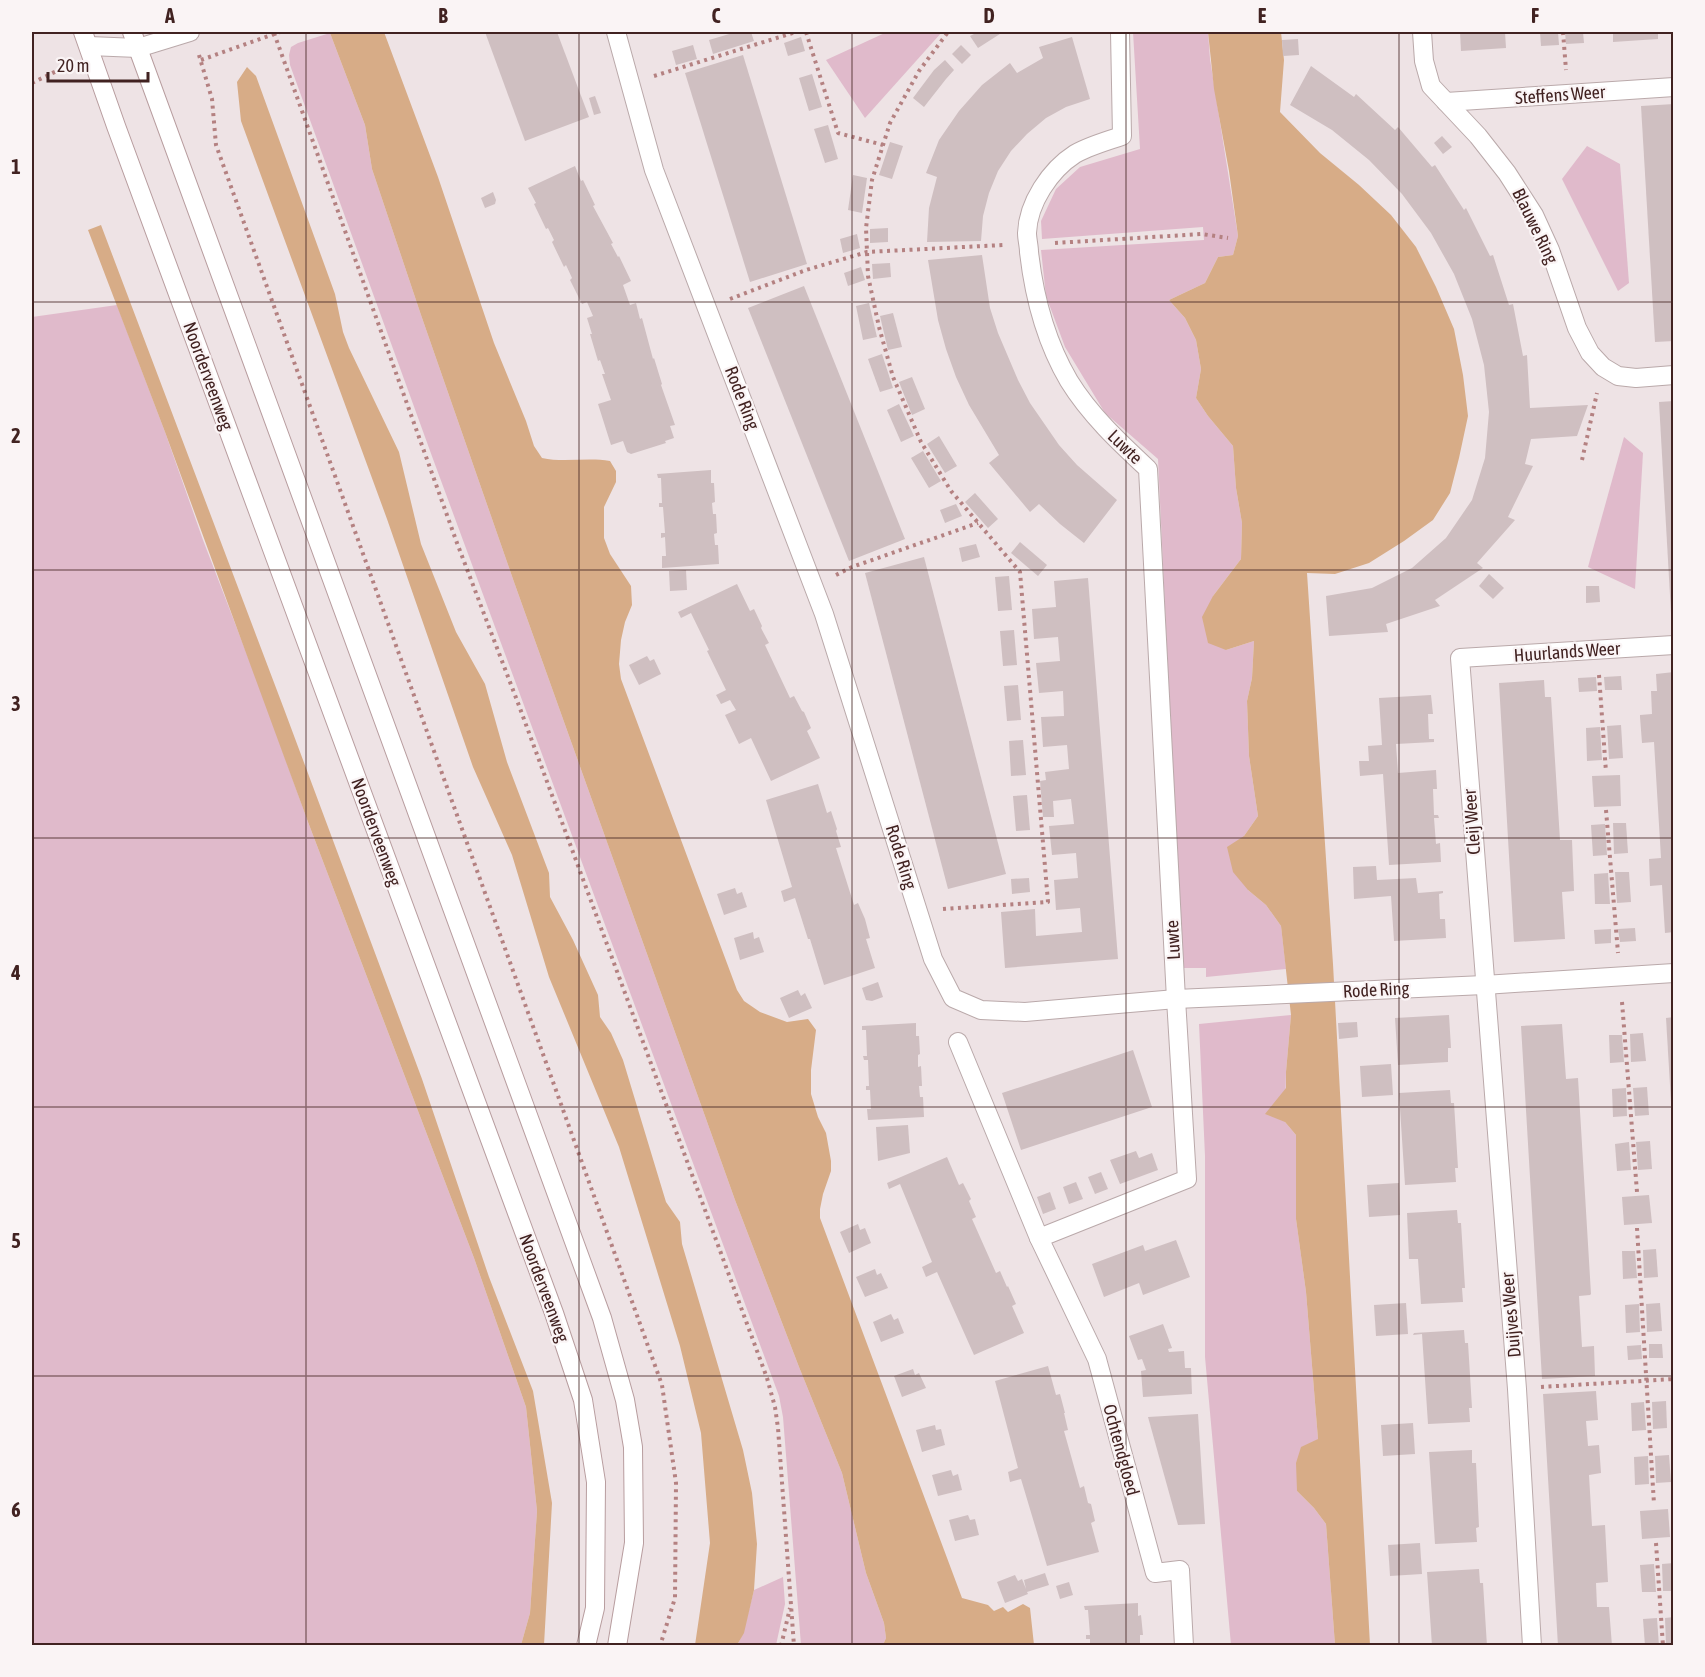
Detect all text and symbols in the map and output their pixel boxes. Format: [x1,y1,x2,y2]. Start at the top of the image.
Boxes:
text: A [164,4,175,27]
text: B [438,4,448,27]
text: C [712,4,721,27]
text: D [983,4,995,27]
text: E [1258,4,1267,27]
text: F [1531,4,1539,27]
scale bar [48,45,148,83]
text: 20 m [57,55,89,76]
street label: Steffens Weer [1514,81,1606,108]
text: 1 [11,155,21,178]
street label: Blauwe Ring [1508,185,1563,267]
street label: Noorderveenweg [179,319,238,433]
street label: Rode Ring [721,363,764,433]
text: 2 [11,424,21,447]
street label: Luwte [1104,425,1147,468]
street label: Huurlands Weer [1513,637,1621,666]
text: 3 [11,692,21,715]
street label: Noorderveenweg [347,775,406,889]
street label: Cleij Weer [1459,788,1484,856]
street label: Rode Ring [882,822,921,892]
street label: Luwte [1161,920,1184,960]
text: 4 [10,961,21,984]
street label: Rode Ring [1342,977,1410,1002]
text: 5 [11,1229,21,1252]
street label: Noorderveenweg [515,1231,574,1345]
street label: Duijves Weer [1496,1271,1525,1358]
street label: Ochtendgloed [1099,1402,1144,1498]
text: 6 [11,1498,21,1521]

